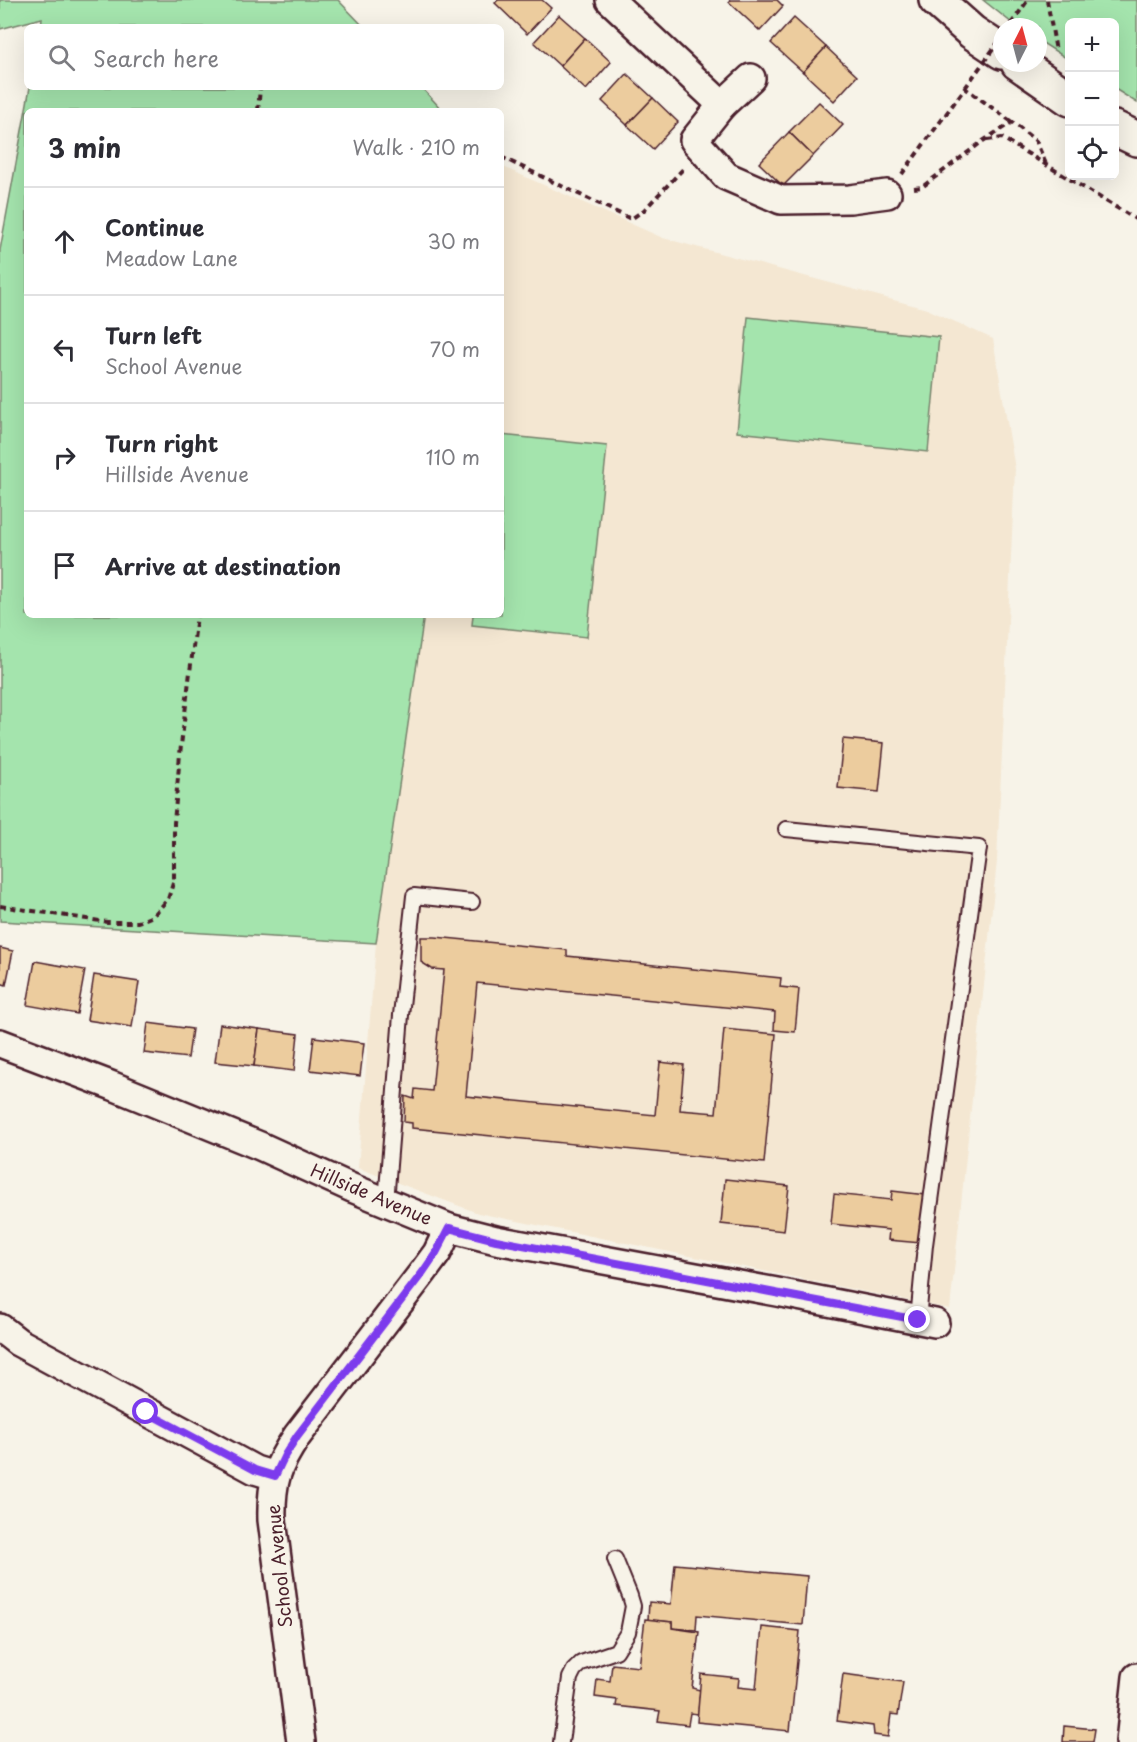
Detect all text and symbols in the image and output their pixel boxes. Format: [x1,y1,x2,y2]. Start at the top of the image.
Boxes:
north arrow [993,18,1047,72]
map controls [1065,18,1119,180]
button: + [1065,18,1119,72]
search box [24,24,504,90]
icon: search [45,41,78,74]
text: Search here [93,41,219,74]
button: − [1065,72,1119,126]
button: locate [1065,126,1119,180]
text: 3 min [48,128,121,167]
text: Walk · 210 m [353,132,480,162]
text: Continue [105,210,204,243]
icon: ahead [48,225,81,258]
text: 30 m [427,226,480,256]
text: Meadow Lane [105,243,238,273]
text: Turn left [105,318,202,351]
icon: left [48,333,81,366]
text: 70 m [430,334,480,364]
text: School Avenue [105,351,242,381]
text: Turn right [105,426,218,459]
icon: right [48,441,81,474]
text: 110 m [426,442,480,472]
text: Hillside Avenue [105,459,249,489]
icon: arrive [48,549,81,582]
text: Arrive at destination [105,549,341,582]
street label: Hillside Avenue [307,1156,436,1231]
route end [904,1306,930,1332]
route start [132,1398,158,1424]
street label: School Avenue [259,1503,298,1629]

